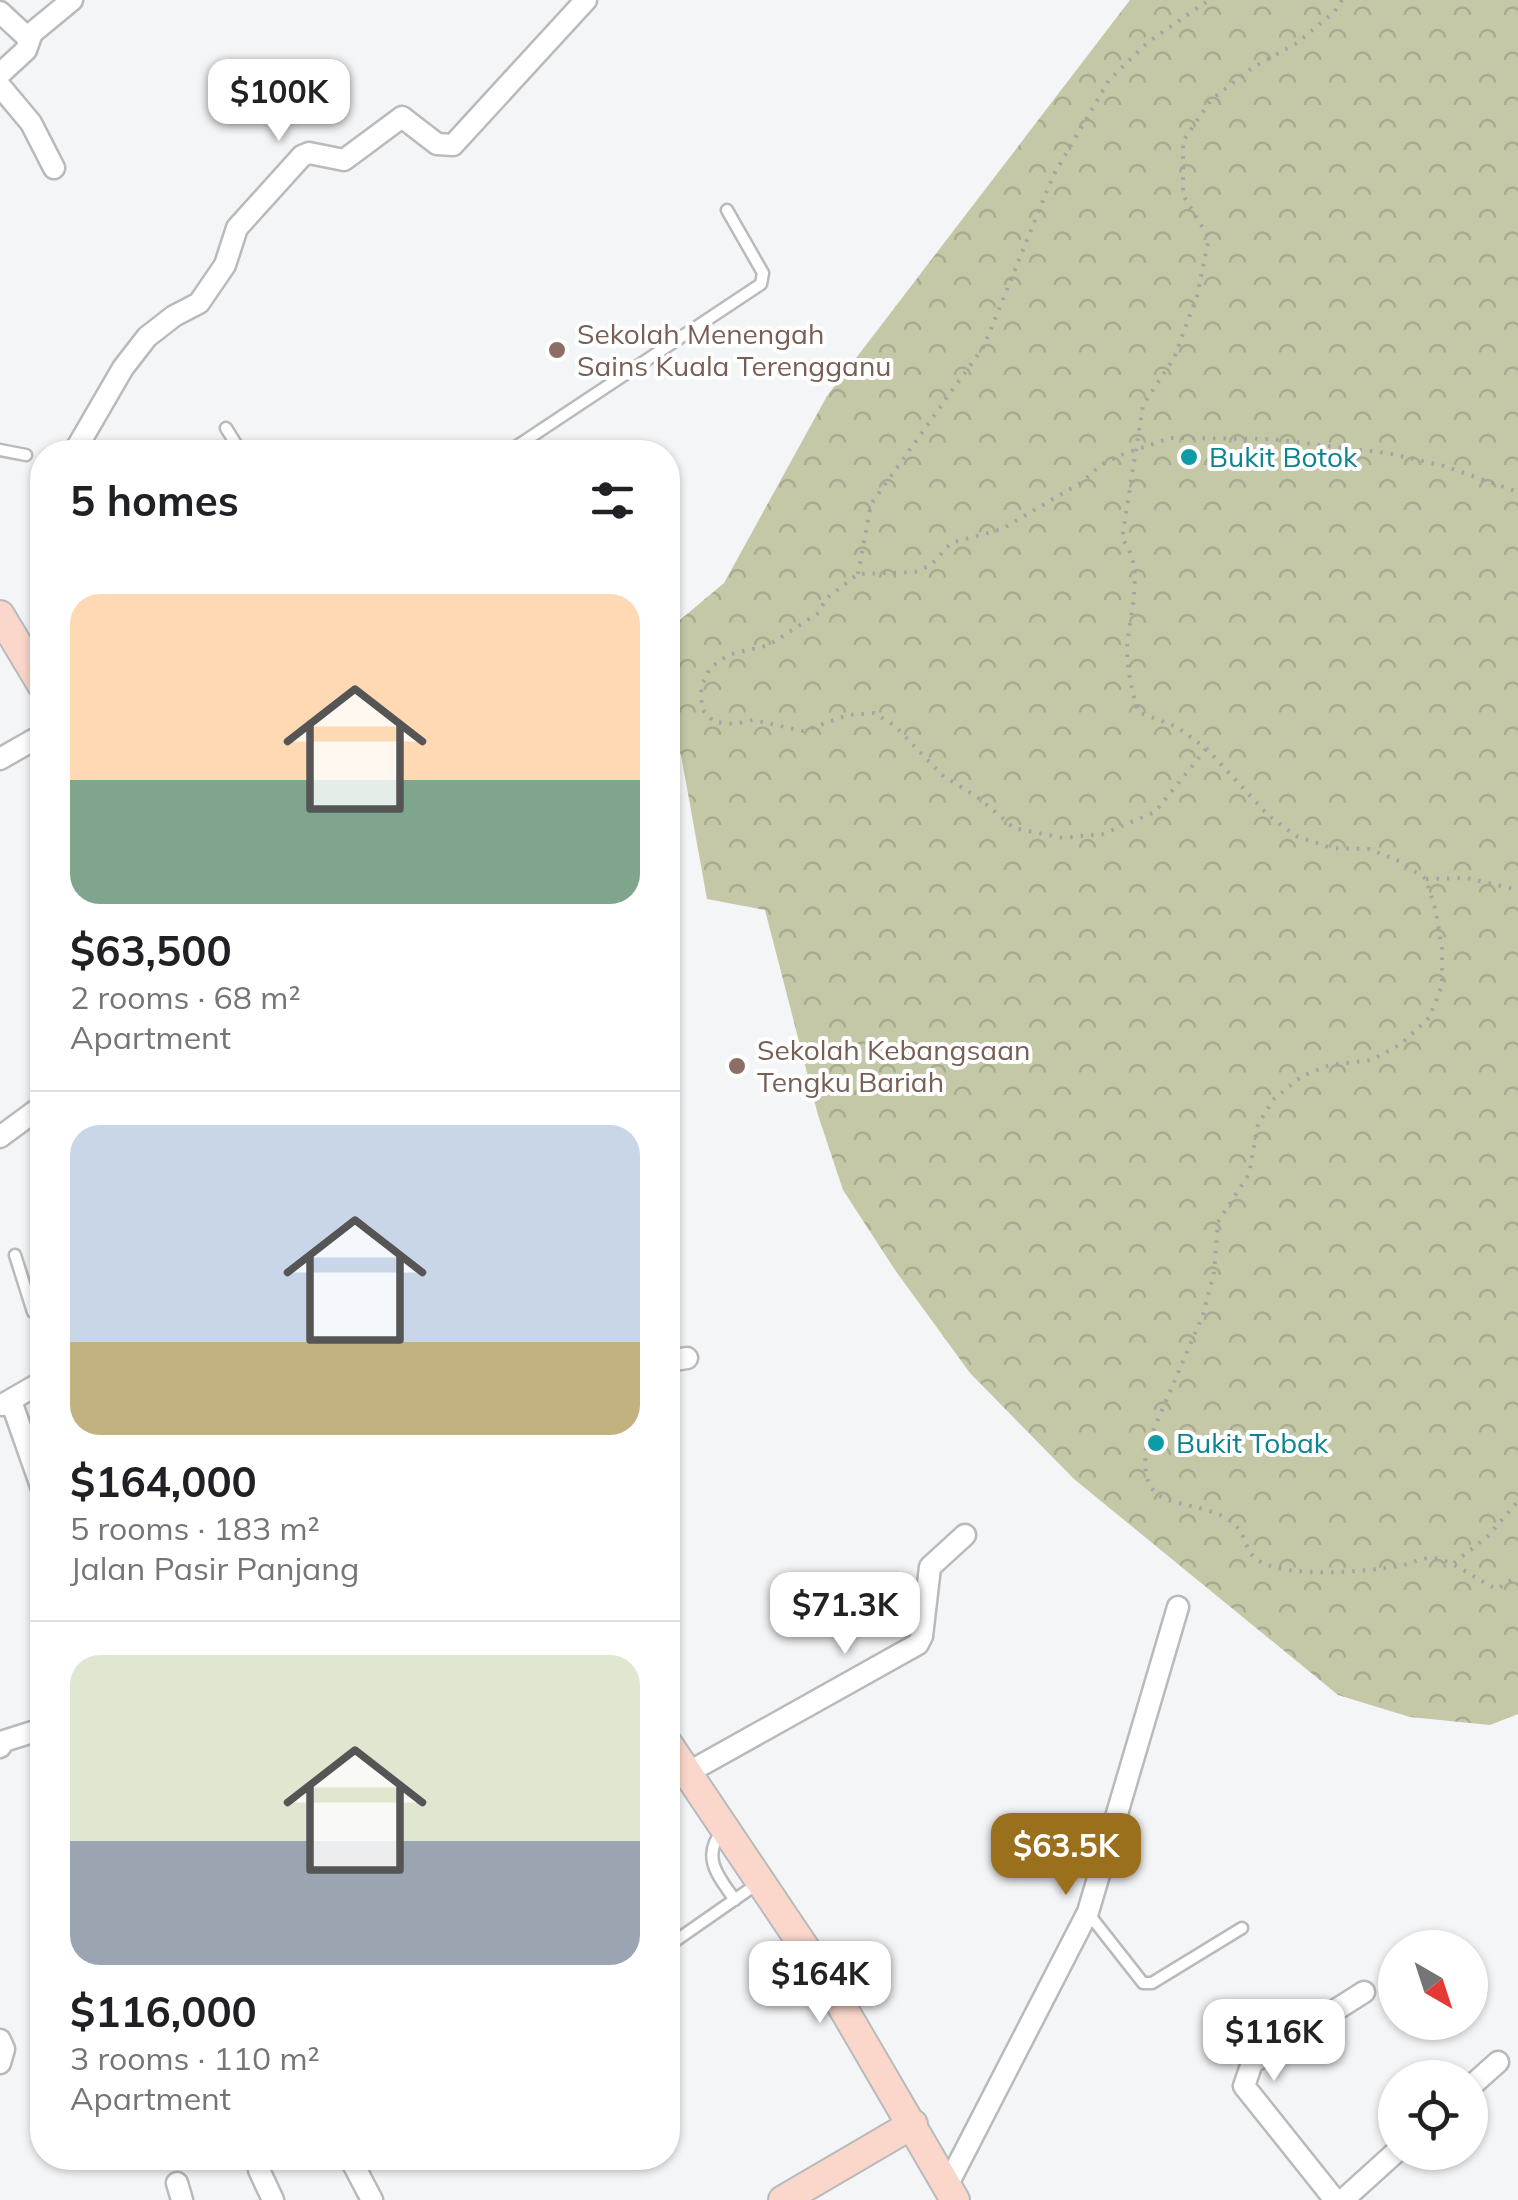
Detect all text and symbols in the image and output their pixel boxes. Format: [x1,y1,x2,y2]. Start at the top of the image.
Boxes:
pin: $100K [209,59,349,144]
text: $100K [230,71,328,111]
place label: Sekolah Menengah Sains Kuala Terengganu [577,316,891,383]
marker: Sekolah Menengah Sains Kuala Terengganu [546,339,568,361]
place label: Bukit Botok [1209,439,1358,474]
marker: Bukit Botok [1178,446,1200,468]
icon: filters [585,473,640,528]
text: 5 homes [70,474,239,527]
icon: home [265,659,445,839]
text: $63,500 [70,924,232,977]
text: 2 rooms · 68 m² [70,977,301,1017]
text: Apartment [70,1017,231,1057]
place label: Sekolah Kebangsaan Tengku Bariah [757,1032,1030,1099]
marker: Sekolah Kebangsaan Tengku Bariah [726,1055,748,1077]
icon: home [265,1190,445,1370]
place label: Bukit Tobak [1176,1425,1329,1460]
marker: Bukit Tobak [1145,1432,1167,1454]
text: $164,000 [70,1455,257,1508]
text: 5 rooms · 183 m² [70,1508,320,1548]
text: Jalan Pasir Panjang [70,1548,359,1588]
pin: $71.3K [764,1572,926,1657]
text: $71.3K [792,1584,898,1624]
icon: home [265,1720,445,1900]
pin: $63.5K [985,1813,1147,1898]
text: $63.5K [1013,1825,1119,1865]
north arrow [1378,1930,1488,2040]
map controls [1378,1930,1488,2170]
pin: $164K [750,1941,890,2026]
text: $164K [771,1953,869,1993]
text: $116,000 [70,1985,257,2038]
pin: $116K [1204,1999,1344,2084]
text: $116K [1225,2011,1323,2051]
text: 3 rooms · 110 m² [70,2038,320,2078]
button: locate [1378,2060,1488,2170]
text: Apartment [70,2078,231,2118]

